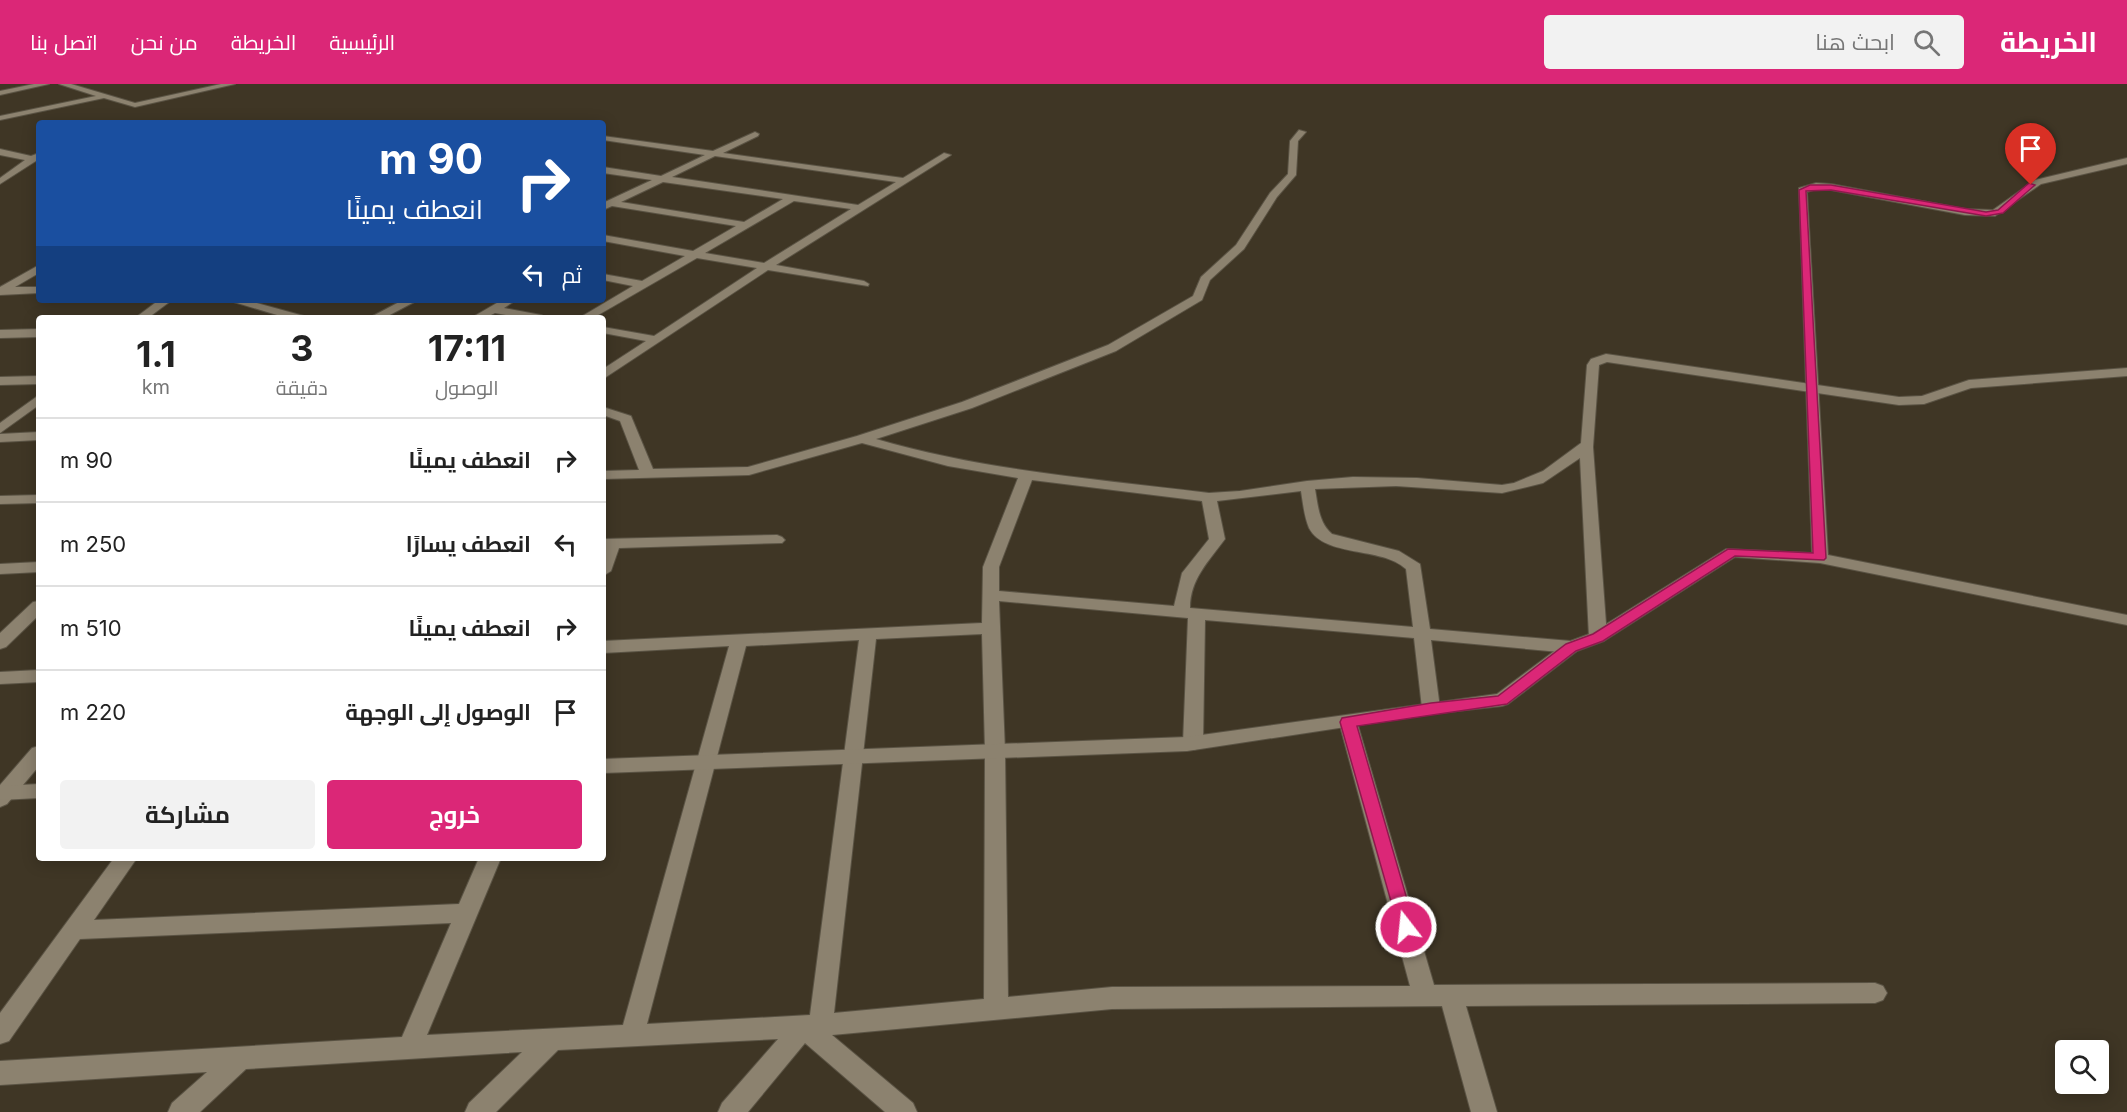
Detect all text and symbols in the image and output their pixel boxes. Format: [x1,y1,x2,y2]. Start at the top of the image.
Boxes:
search box [1544,15,1964,69]
text: الخريطة [2000,25,2097,59]
icon: search [1910,26,1943,59]
text: ابحث هنا [1815,29,1895,55]
text: اتصل بنا [30,30,98,55]
text: من نحن [131,30,198,55]
text: الخريطة [231,30,296,55]
text: الرئيسية [329,30,395,55]
pin [2005,123,2056,185]
icon: arrive [2014,132,2047,165]
text: 90 m [379,133,483,184]
icon: right [504,144,582,222]
text: انعطف يمينًا [346,193,483,226]
icon: left [517,258,550,291]
text: ثم [562,262,582,288]
text: 3 [290,326,313,370]
text: 17:11 [428,326,506,370]
text: 1.1 [136,332,176,376]
text: km [142,375,170,399]
text: دقيقة [276,376,328,400]
text: الوصول [435,376,499,400]
icon: right [549,444,582,477]
text: 90 m [60,447,113,473]
text: انعطف يمينًا [409,447,531,473]
icon: left [549,528,582,561]
text: 250 m [60,531,126,557]
text: انعطف يسارًا [406,531,531,557]
icon: right [549,612,582,645]
text: 510 m [60,615,122,641]
text: انعطف يمينًا [409,615,531,641]
icon: arrive [549,696,582,729]
text: 220 m [60,699,126,725]
text: الوصول إلى الوجهة [345,699,531,725]
button: مشاركة [60,780,315,849]
button: خروج [327,780,582,849]
position arrow [1374,895,1438,959]
map controls [2055,1040,2109,1094]
button: search [2055,1040,2109,1094]

